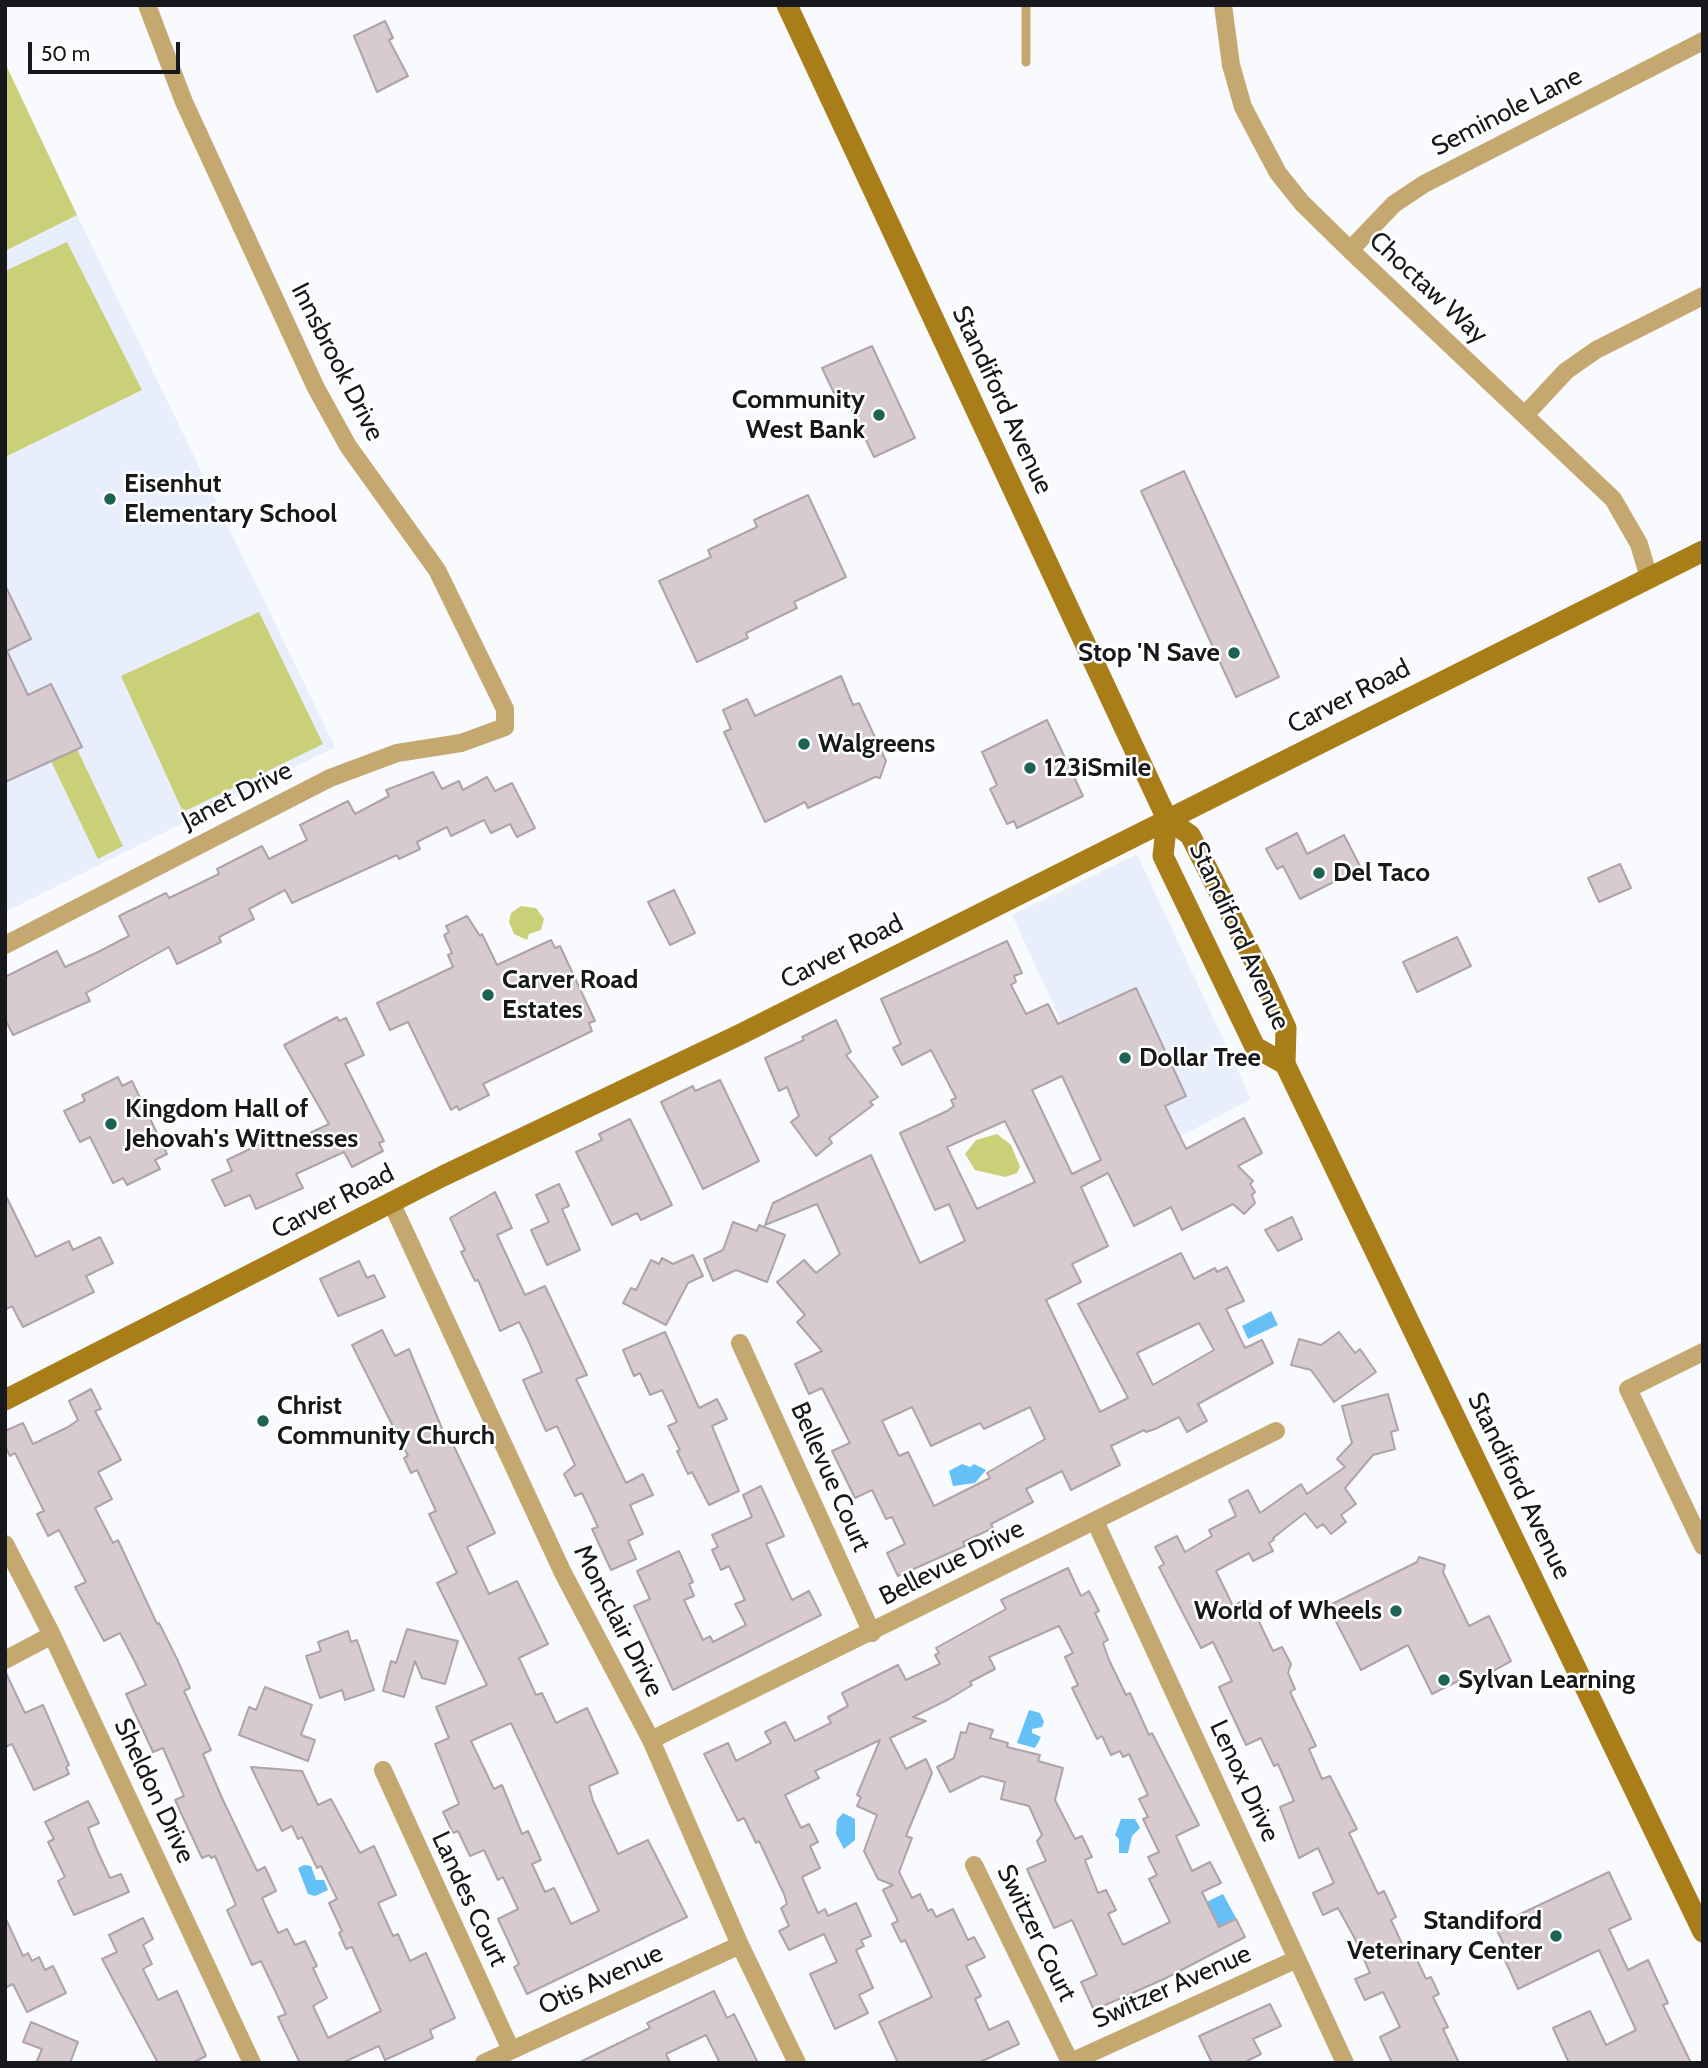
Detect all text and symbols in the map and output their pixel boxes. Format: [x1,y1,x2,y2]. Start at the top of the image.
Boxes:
scale bar [32,28,184,72]
text: 50 m [41,41,90,66]
street label: Seminole Lane [1427,61,1587,163]
street label: Choctaw Way [1362,225,1494,351]
street label: Innsbrook Drive [284,278,390,446]
street label: Standiford Avenue [945,301,1059,499]
place label: Community West Bank [732,384,865,446]
marker: Community West Bank [871,407,887,423]
place label: Eisenhut Elementary School [124,468,337,530]
marker: Eisenhut Elementary School [102,491,118,507]
place label: Stop 'N Save [1078,637,1220,669]
marker: Stop 'N Save [1226,645,1242,661]
street label: Carver Road [1283,653,1415,741]
place label: Walgreens [818,728,935,760]
marker: Walgreens [796,736,812,752]
place label: 123iSmile [1044,752,1151,784]
street label: Janet Drive [177,755,297,837]
marker: 123iSmile [1022,760,1038,776]
street label: Standiford Avenue [1182,837,1296,1035]
place label: Del Taco [1333,857,1430,889]
marker: Del Taco [1311,865,1327,881]
street label: Carver Road [776,908,908,996]
place label: Carver Road Estates [502,964,638,1026]
marker: Carver Road Estates [480,987,496,1003]
place label: Dollar Tree [1139,1042,1261,1074]
marker: Dollar Tree [1117,1050,1133,1066]
place label: Kingdom Hall of Jehovah's Wittnesses [125,1093,358,1154]
marker: Kingdom Hall of Jehovah's Wittnesses [103,1116,119,1132]
street label: Carver Road [267,1158,399,1246]
street label: Standiford Avenue [1460,1388,1578,1584]
place label: Christ Community Church [277,1390,495,1452]
street label: Bellevue Court [783,1397,877,1557]
marker: Christ Community Church [255,1413,271,1429]
street label: Bellevue Drive [874,1513,1030,1613]
street label: Montclair Drive [566,1540,670,1702]
place label: World of Wheels [1194,1595,1382,1627]
marker: World of Wheels [1388,1603,1404,1619]
place label: Sylvan Learning [1458,1664,1635,1696]
marker: Sylvan Learning [1436,1672,1452,1688]
street label: Sheldon Drive [107,1714,201,1868]
street label: Lenox Drive [1202,1715,1286,1847]
street label: Landes Court [424,1827,514,1971]
street label: Switzer Court [990,1860,1082,2006]
place label: Standiford Veterinary Center [1347,1905,1542,1966]
marker: Standiford Veterinary Center [1548,1928,1564,1944]
street label: Otis Avenue [534,1938,668,2022]
street label: Switzer Avenue [1088,1938,1256,2036]

